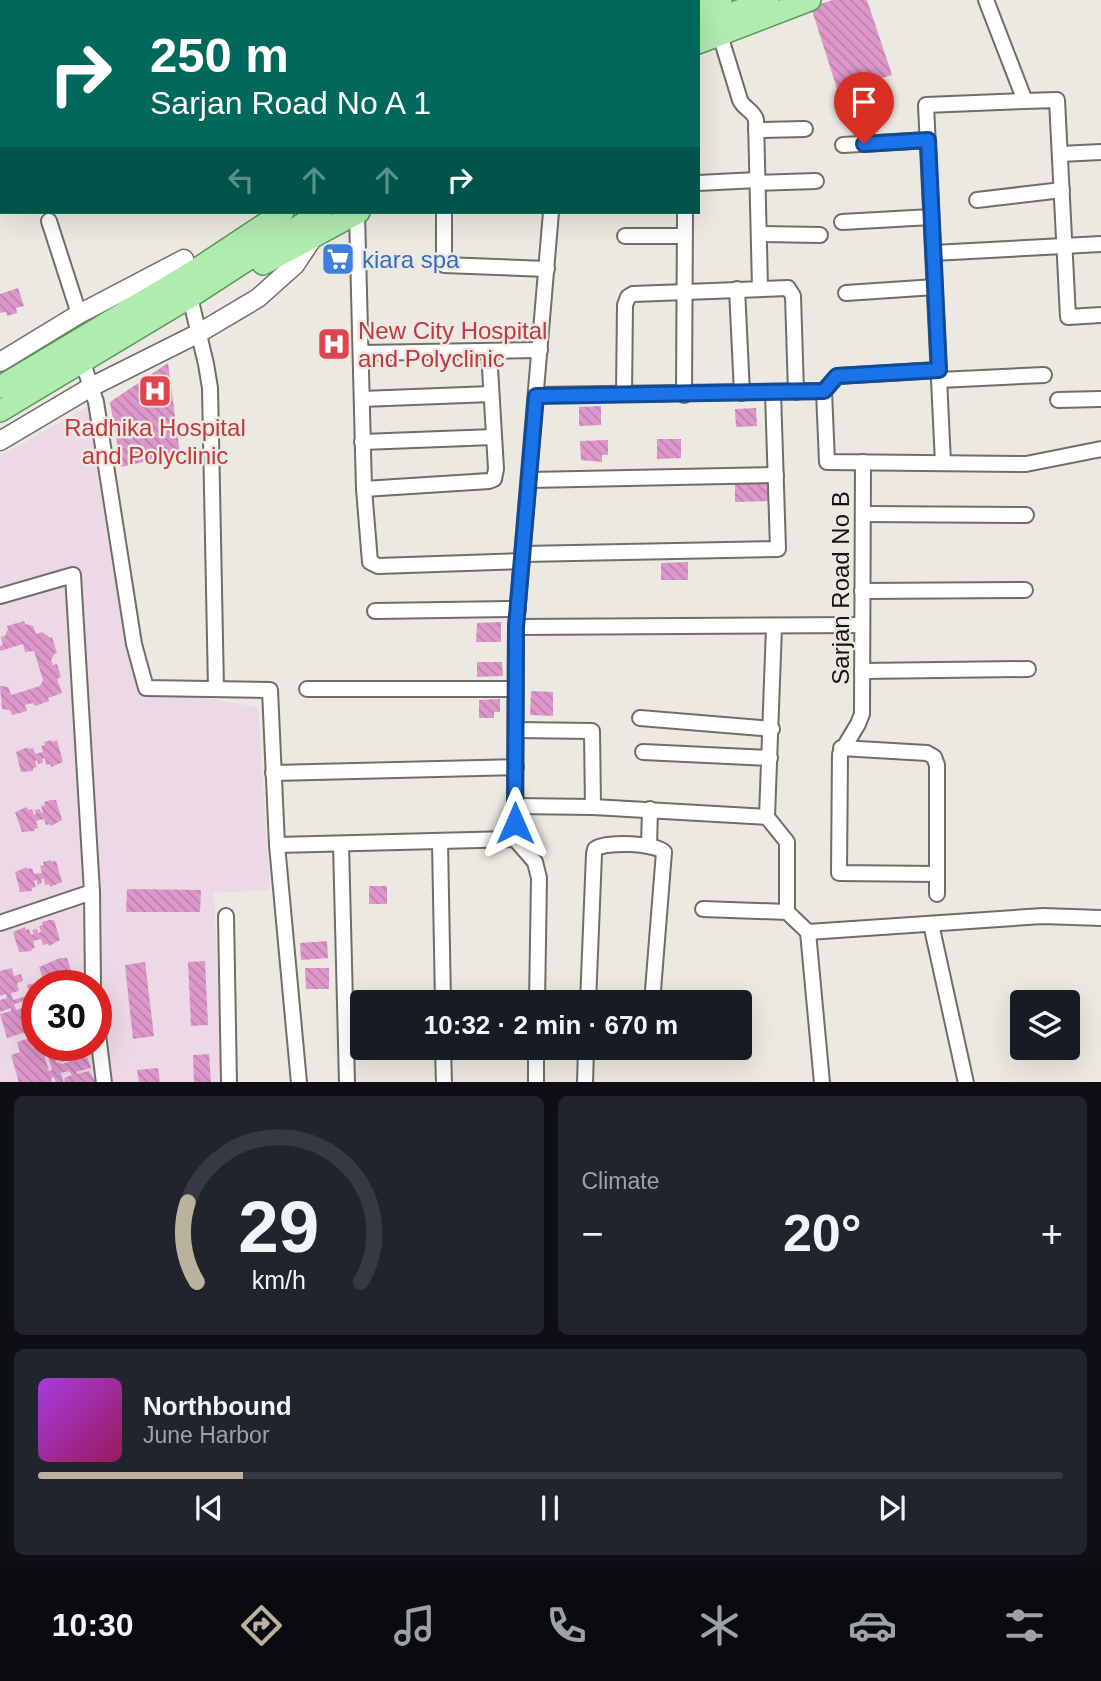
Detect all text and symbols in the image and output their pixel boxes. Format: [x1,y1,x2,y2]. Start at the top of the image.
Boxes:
icon: right [35,28,126,119]
text: 250 m [150,28,289,82]
pin [834,72,894,144]
icon: arrive [845,83,883,121]
text: Sarjan Road No A 1 [150,85,431,121]
icon: left [222,161,260,199]
icon: ahead [295,161,333,199]
icon: ahead [368,161,406,199]
icon: right [441,161,479,199]
supermarket icon: kiara spa [319,240,357,278]
place label: kiara spa [362,246,460,273]
place label: New City Hospital and Polyclinic [358,317,547,372]
hospital icon: New City Hospital and Polyclinic [315,325,353,363]
hospital icon: Radhika Hospital and Polyclinic [136,372,174,410]
place label: Radhika Hospital and Polyclinic [64,414,246,469]
street label: Sarjan Road No B [827,491,854,685]
position arrow [478,786,552,860]
speed limit sign: 30 [21,970,112,1061]
map controls [1010,990,1080,1060]
button: layers [1010,990,1080,1060]
text: 10:32 · 2 min · 670 m [424,1010,678,1040]
text: Climate [582,1168,659,1194]
text: 29 [238,1186,319,1267]
text: 20° [783,1204,862,1262]
text: − [582,1213,604,1255]
text: + [1041,1213,1063,1255]
text: km/h [252,1265,306,1293]
text: Northbound [143,1391,292,1421]
text: June Harbor [143,1422,270,1448]
icon: previous [190,1489,228,1527]
icon: pause [531,1489,569,1527]
icon: next [873,1489,911,1527]
icon: directions [237,1601,286,1650]
icon: music [390,1601,439,1650]
icon: phone [542,1601,591,1650]
icon: climate [695,1601,744,1650]
icon: car [848,1601,897,1650]
icon: filters [1000,1601,1049,1650]
text: 10:30 [52,1607,134,1643]

